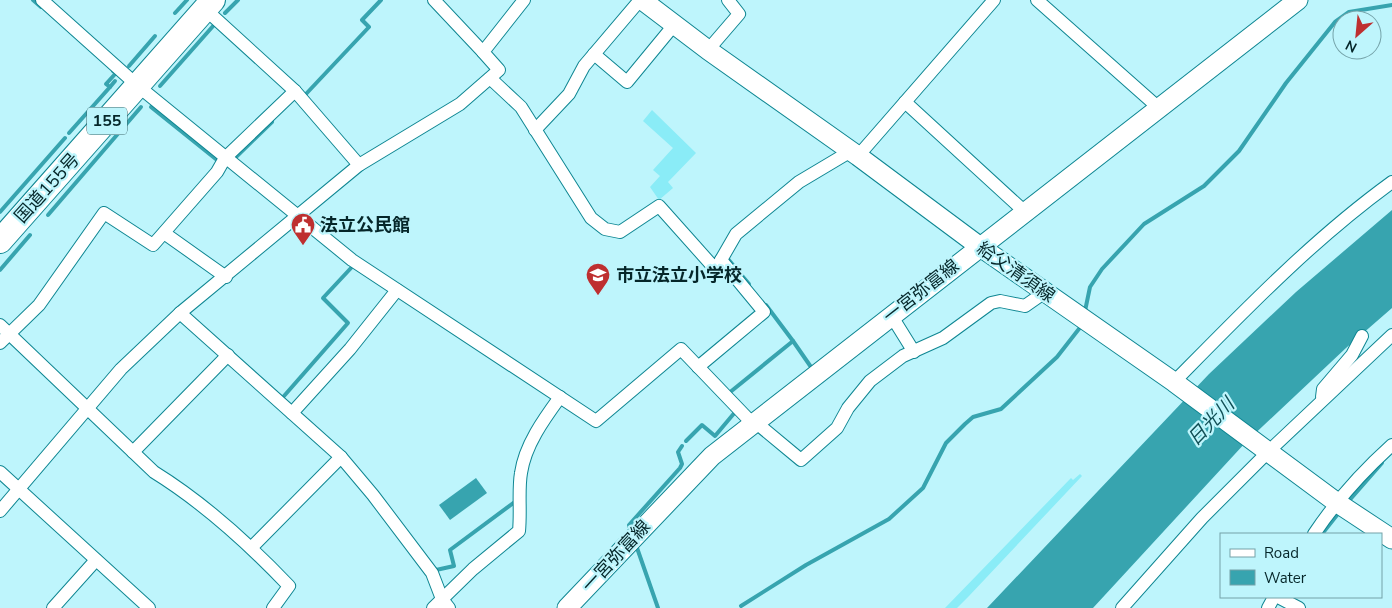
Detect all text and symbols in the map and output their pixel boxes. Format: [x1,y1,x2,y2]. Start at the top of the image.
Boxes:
north arrow [1332,10,1382,60]
text: N [1342,35,1360,57]
road number: 155 [87,108,127,134]
street label: 国道155号 [9,148,85,228]
public building icon: 法立公民館 [290,212,316,246]
place label: 法立公民館 [320,213,410,237]
street label: 給父清須線 [972,236,1060,308]
street label: 一宮弥富線 [878,254,964,328]
school or university icon: 市立法立小学校 [585,262,611,296]
place label: 市立法立小学校 [616,263,742,287]
water label: 日光川 [1182,391,1242,452]
street label: 一宮弥富線 [577,515,655,597]
legend [1220,533,1382,598]
text: Road [1264,543,1299,563]
text: Water [1264,568,1307,588]

